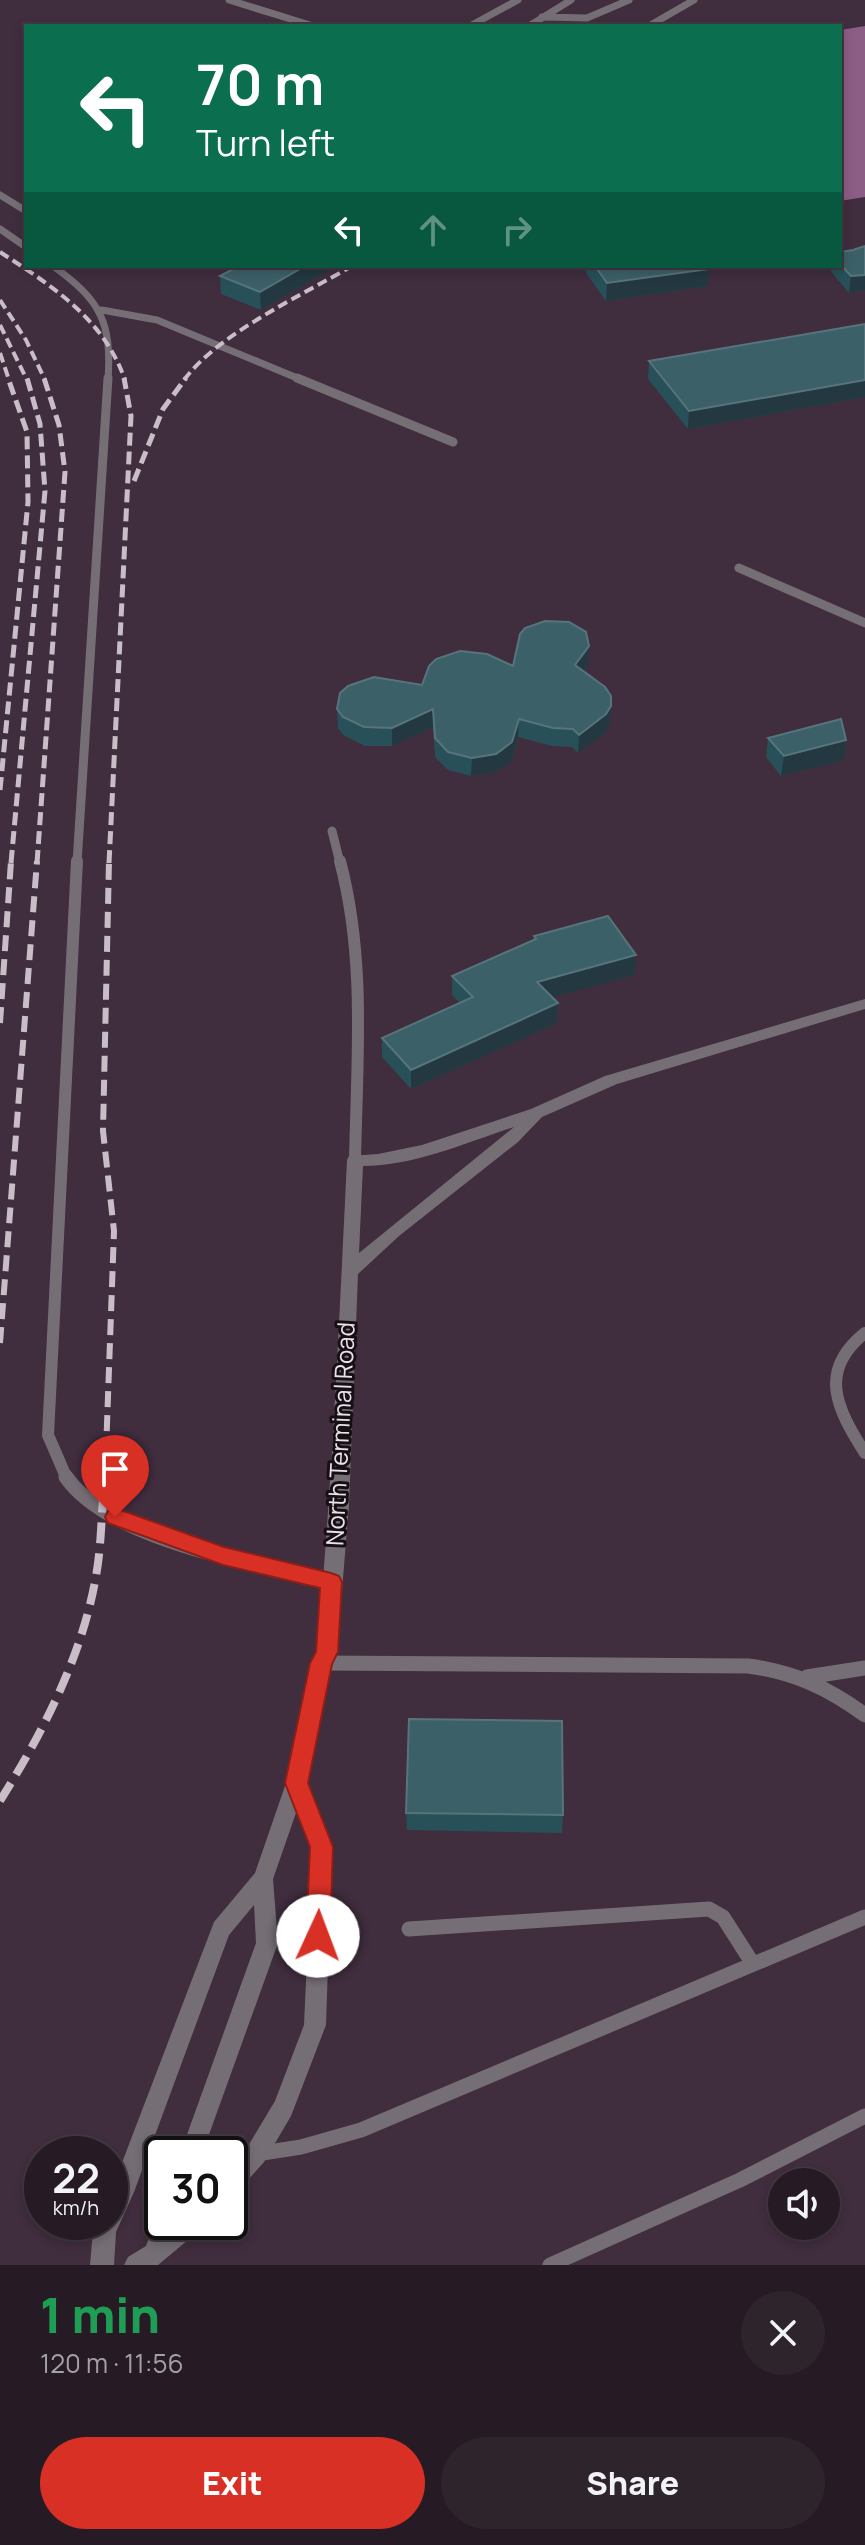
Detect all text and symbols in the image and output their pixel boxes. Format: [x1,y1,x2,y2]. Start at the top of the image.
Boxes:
text: 70 m [196,45,324,122]
icon: left [64,56,168,160]
text: Turn left [196,118,335,167]
icon: left [327,208,371,252]
icon: ahead [411,208,455,252]
icon: right [495,208,539,252]
street label: North Terminal Road [317,1321,362,1547]
pin [81,1435,149,1517]
icon: arrive [93,1447,137,1491]
position arrow [276,1894,360,1978]
speed limit sign: 30 [144,2136,248,2240]
text: 22 [52,2150,100,2205]
map controls [768,2168,840,2240]
button: sound [768,2168,840,2240]
text: km/h [53,2194,99,2221]
text: 1 min [40,2282,160,2347]
button: close [741,2291,825,2375]
text: 120 m · 11:56 [40,2345,184,2381]
button: Exit [40,2437,425,2529]
button: Share [441,2437,825,2529]

